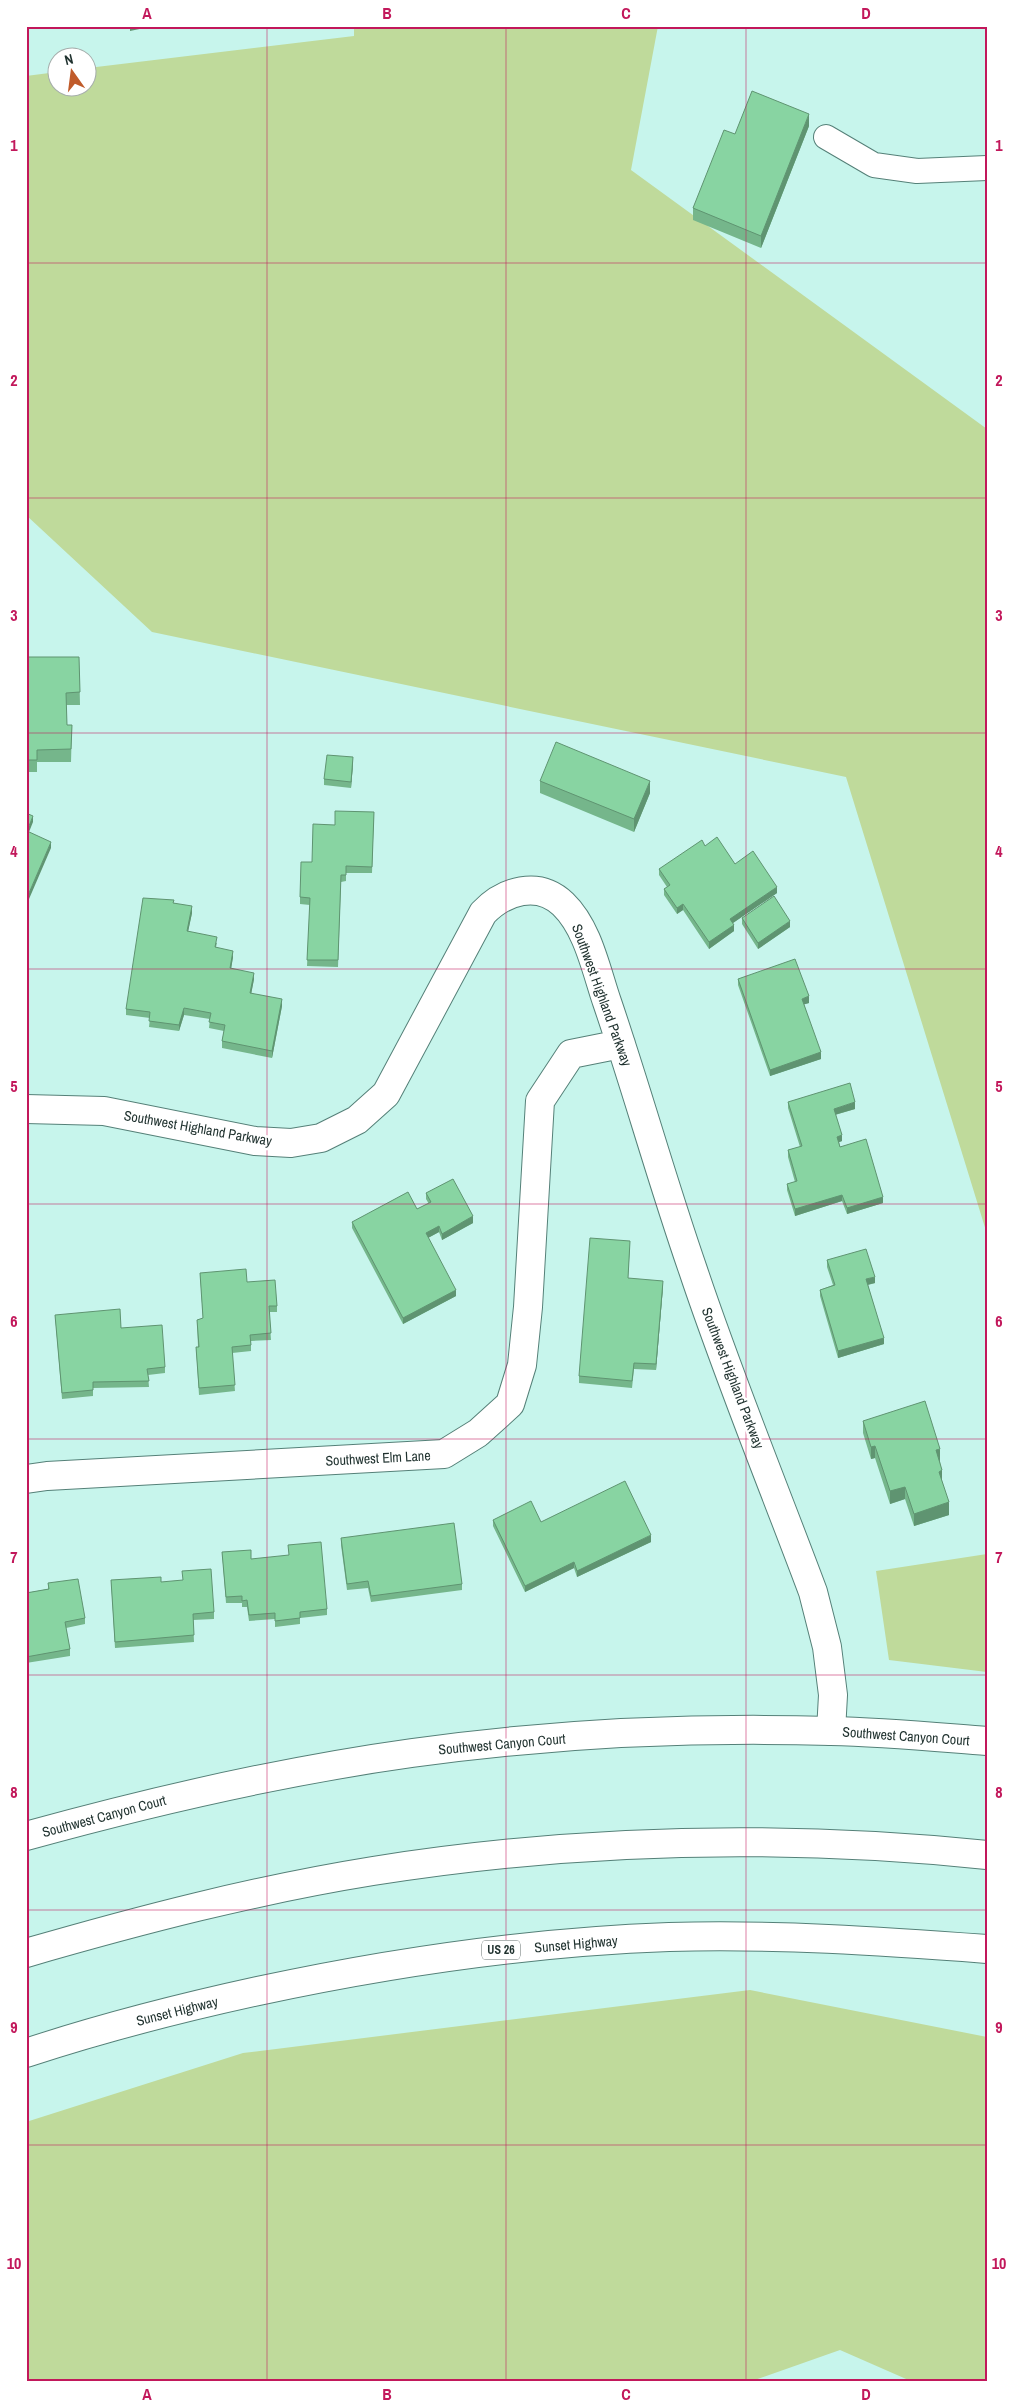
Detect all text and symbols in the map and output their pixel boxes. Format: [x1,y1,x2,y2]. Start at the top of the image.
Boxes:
text: A [142,2,152,24]
text: B [382,2,392,24]
text: C [621,2,631,24]
text: D [861,2,871,24]
north arrow [48,48,98,98]
text: N [63,50,75,69]
text: 1 [10,134,18,156]
text: 1 [995,134,1003,156]
text: 2 [10,369,18,391]
text: 2 [995,369,1003,391]
text: 3 [10,604,18,626]
text: 3 [995,604,1003,626]
text: 4 [10,840,18,862]
text: 4 [995,840,1003,862]
street label: Southwest Highland Parkway [568,921,636,1069]
text: 5 [10,1075,18,1097]
text: 5 [995,1075,1003,1097]
street label: Southwest Highland Parkway [123,1106,274,1150]
street label: Southwest Highland Parkway [698,1305,768,1451]
text: 6 [10,1310,18,1332]
text: 6 [995,1310,1003,1332]
street label: Southwest Elm Lane [325,1446,431,1470]
text: 7 [10,1546,18,1568]
text: 7 [995,1546,1003,1568]
street label: Southwest Canyon Court [842,1723,970,1749]
street label: Southwest Canyon Court [438,1729,566,1759]
text: 8 [10,1781,18,1803]
text: 8 [995,1781,1003,1803]
street label: Southwest Canyon Court [40,1791,168,1841]
street label: Sunset Highway [534,1931,619,1957]
road number: US 26 [482,1940,520,1960]
street label: Sunset Highway [134,1992,220,2030]
text: 9 [10,2016,18,2038]
text: 9 [995,2016,1003,2038]
text: 10 [7,2252,21,2274]
text: 10 [992,2252,1006,2274]
text: A [142,2383,152,2405]
text: B [382,2383,392,2405]
text: C [621,2383,631,2405]
text: D [861,2383,871,2405]

